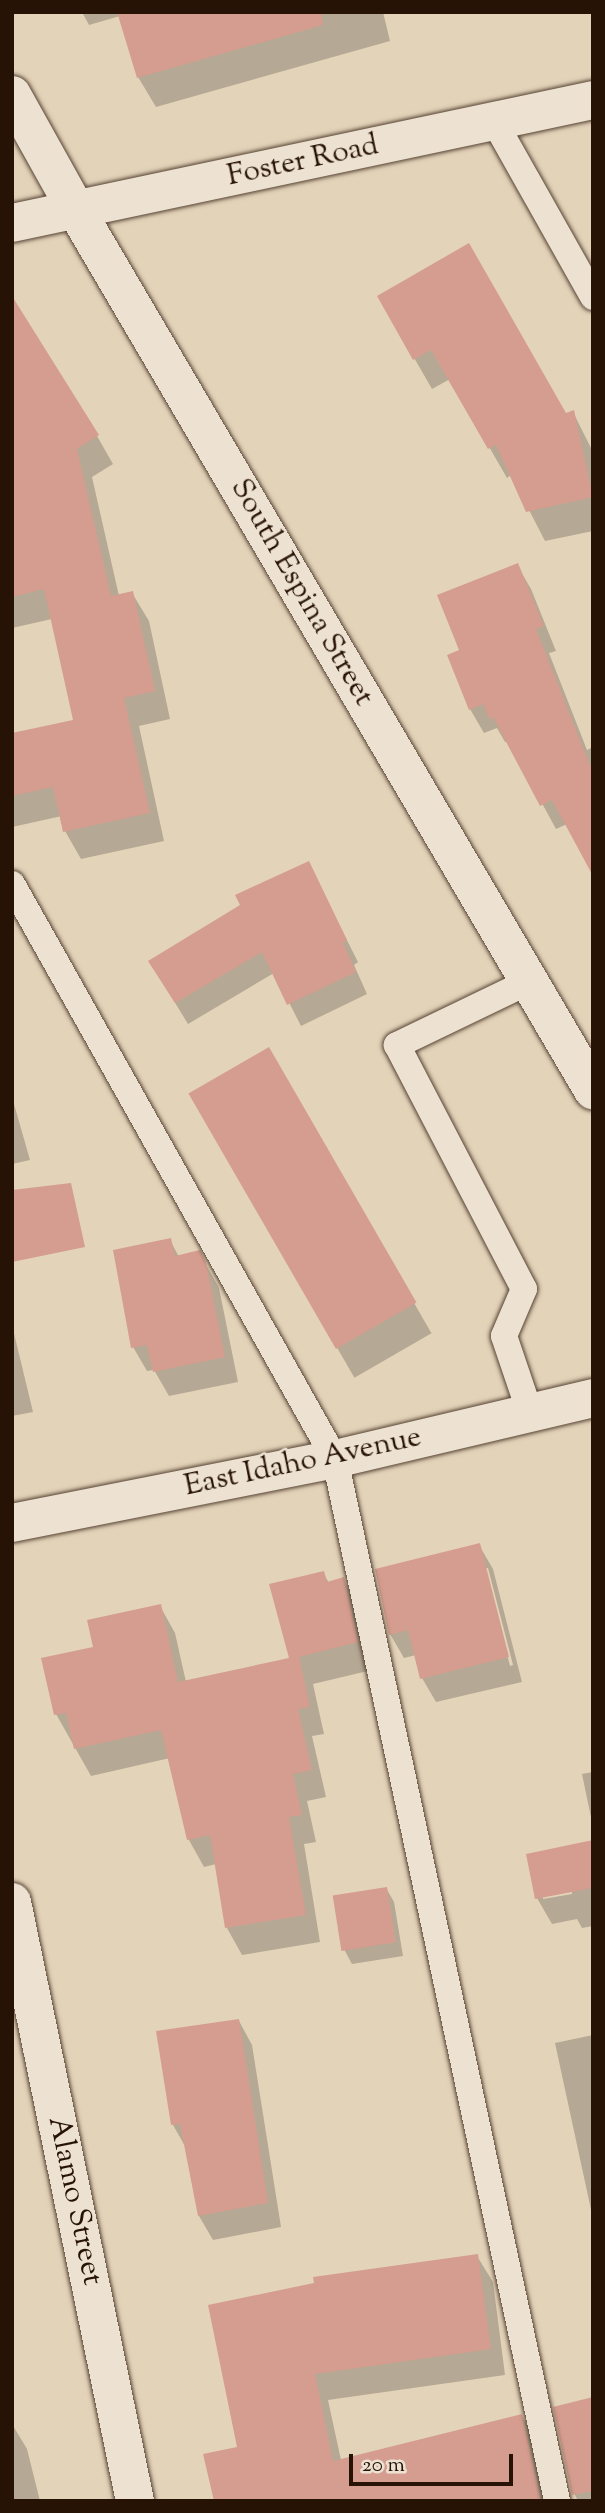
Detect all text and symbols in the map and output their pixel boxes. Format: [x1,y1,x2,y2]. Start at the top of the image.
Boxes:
street label: Foster Road [224,128,382,196]
street label: South Espina Street [221,473,381,713]
street label: East Idaho Avenue [181,1420,425,1506]
street label: Alamo Street [39,2113,109,2289]
scale bar [353,2440,518,2484]
text: 20 m [362,2451,405,2481]

